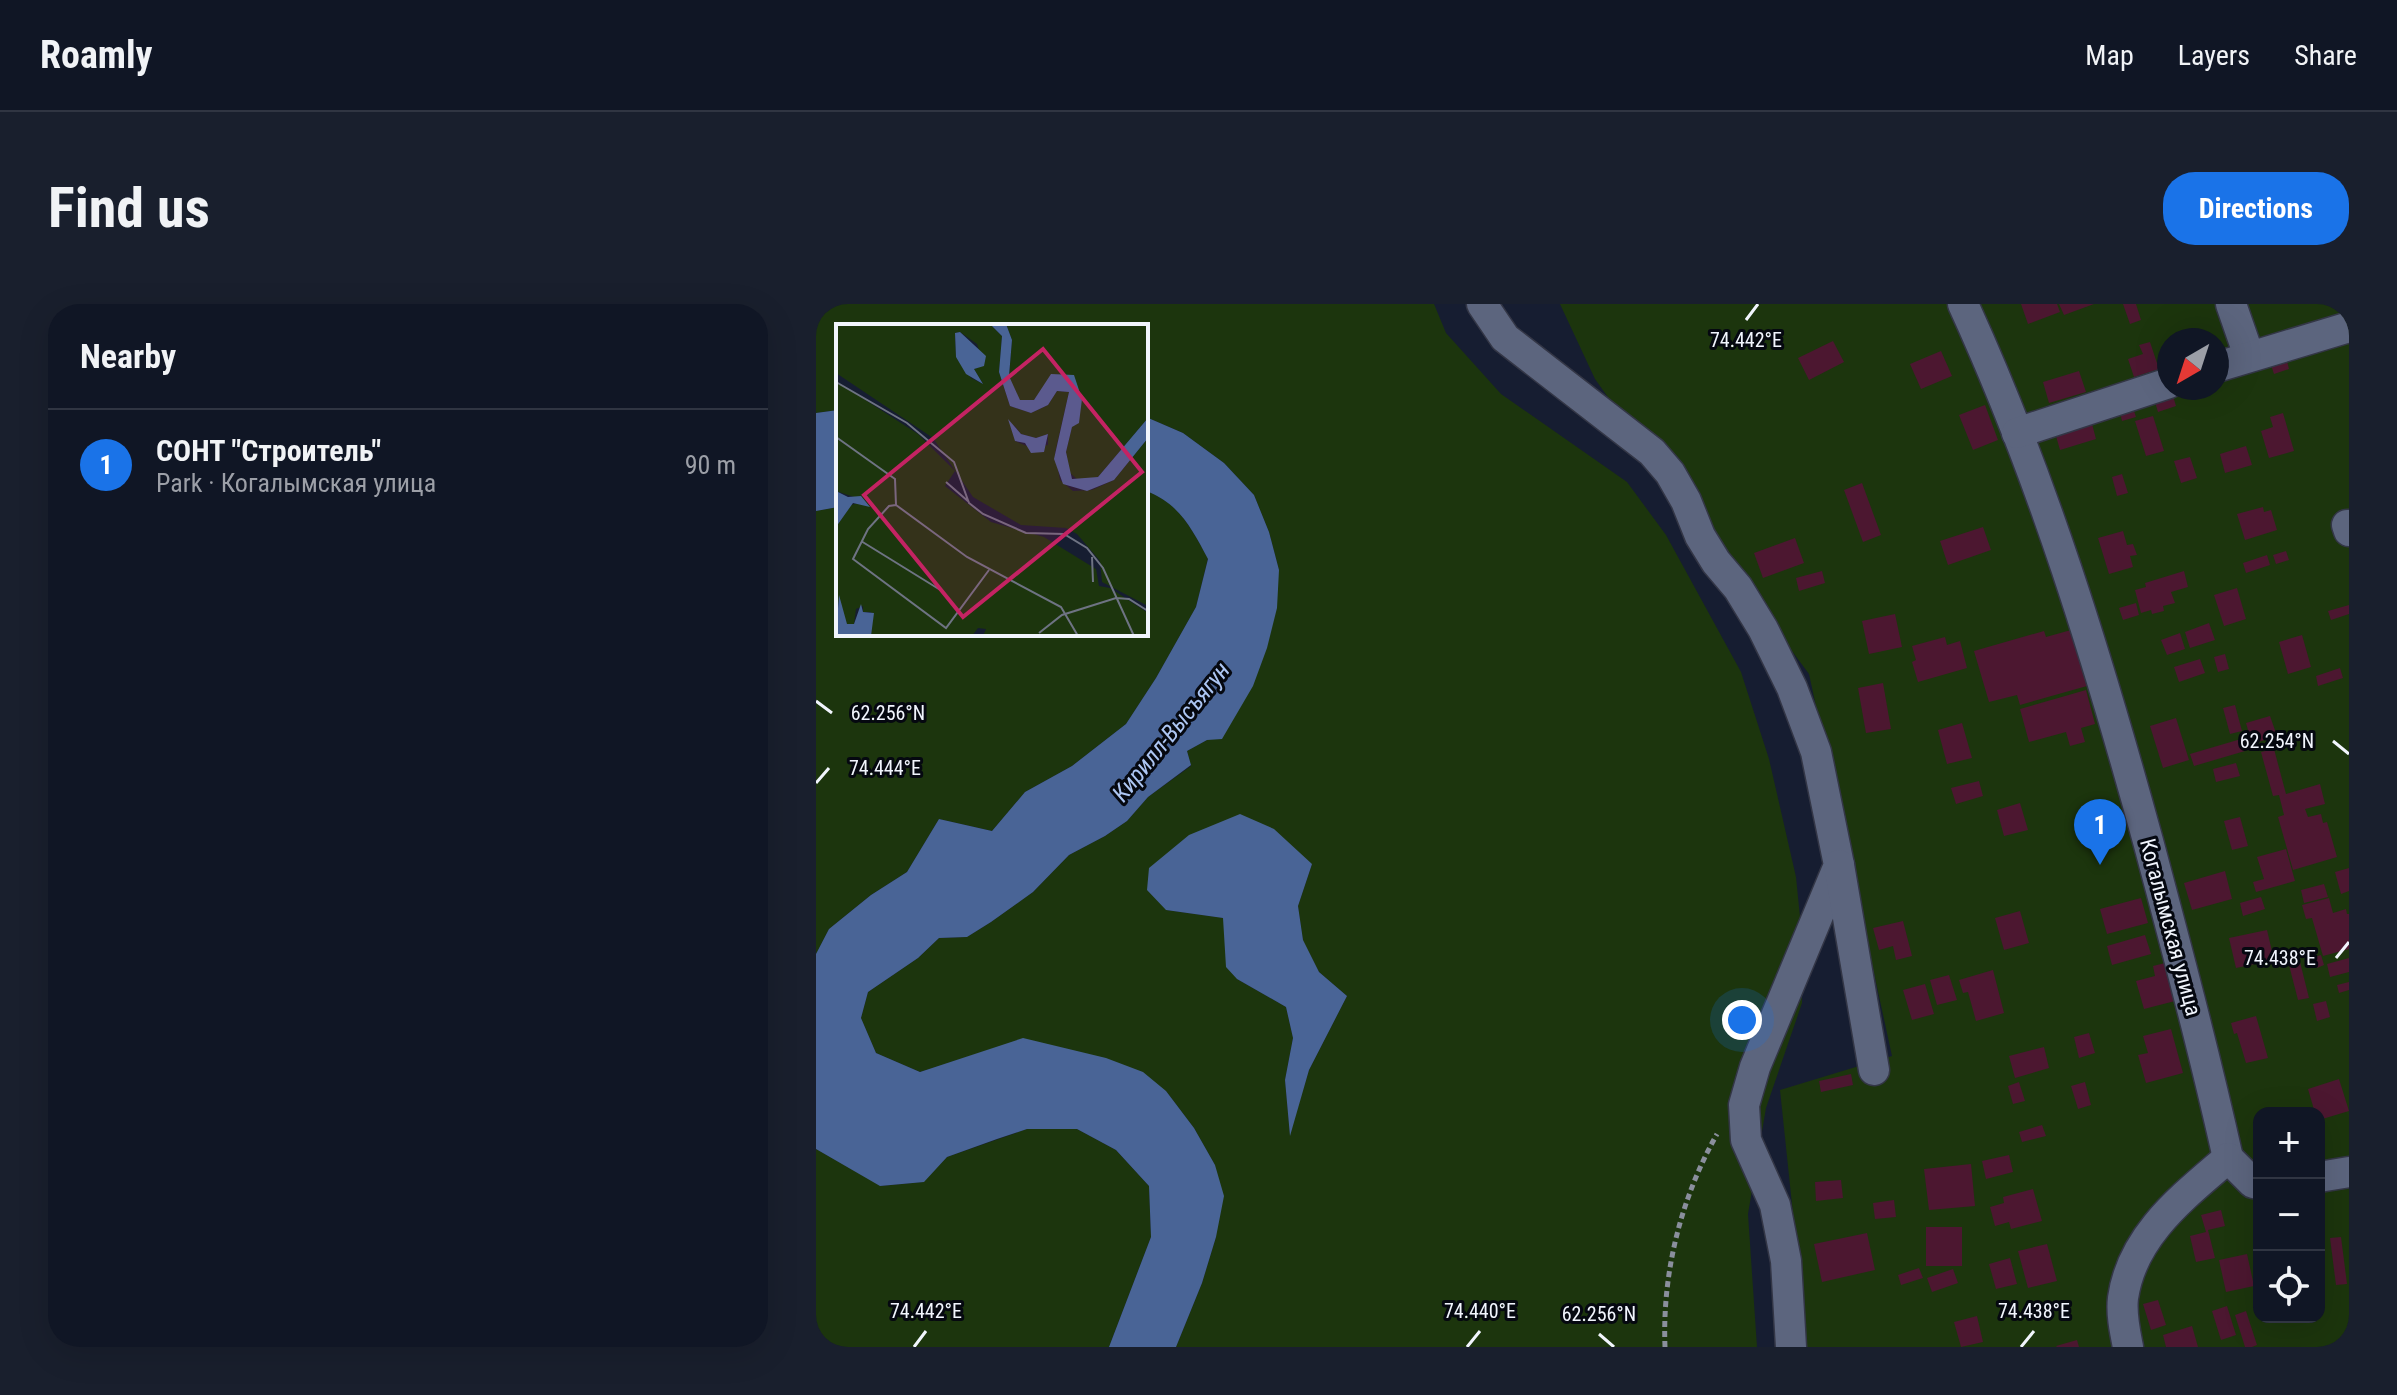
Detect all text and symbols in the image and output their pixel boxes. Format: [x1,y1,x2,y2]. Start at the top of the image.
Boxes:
text: Roamly [40,33,153,77]
text: Map [2085,39,2134,72]
text: Layers [2178,39,2250,72]
text: Share [2294,39,2357,72]
button: Directions [2163,172,2349,245]
text: Find us [48,175,210,241]
inset map [836,324,1148,636]
text: 74.442°E [1710,328,1782,352]
north arrow [2157,328,2229,400]
text: Nearby [80,336,176,376]
text: СОНТ "Строитель" [156,433,381,468]
text: 1 [99,450,113,480]
text: 90 m [685,450,736,480]
text: Park · Когалымская улица [156,468,436,498]
water label: Кирилл-Высъягун [1106,657,1236,807]
text: 62.256°N [851,701,925,725]
text: 62.254°N [2240,729,2314,753]
text: 74.444°E [849,756,921,780]
pin: 1 [2074,799,2126,865]
street label: Когалымская улица [2135,836,2206,1018]
text: 74.438°E [2244,946,2316,970]
your location [1722,1000,1762,1040]
map controls [2253,1107,2325,1323]
button: + [2253,1107,2325,1179]
button: − [2253,1179,2325,1251]
button: locate [2253,1251,2325,1323]
text: 74.442°E [890,1299,962,1323]
text: 74.440°E [1444,1299,1516,1323]
text: 74.438°E [1998,1299,2070,1323]
text: 62.256°N [1562,1302,1636,1326]

